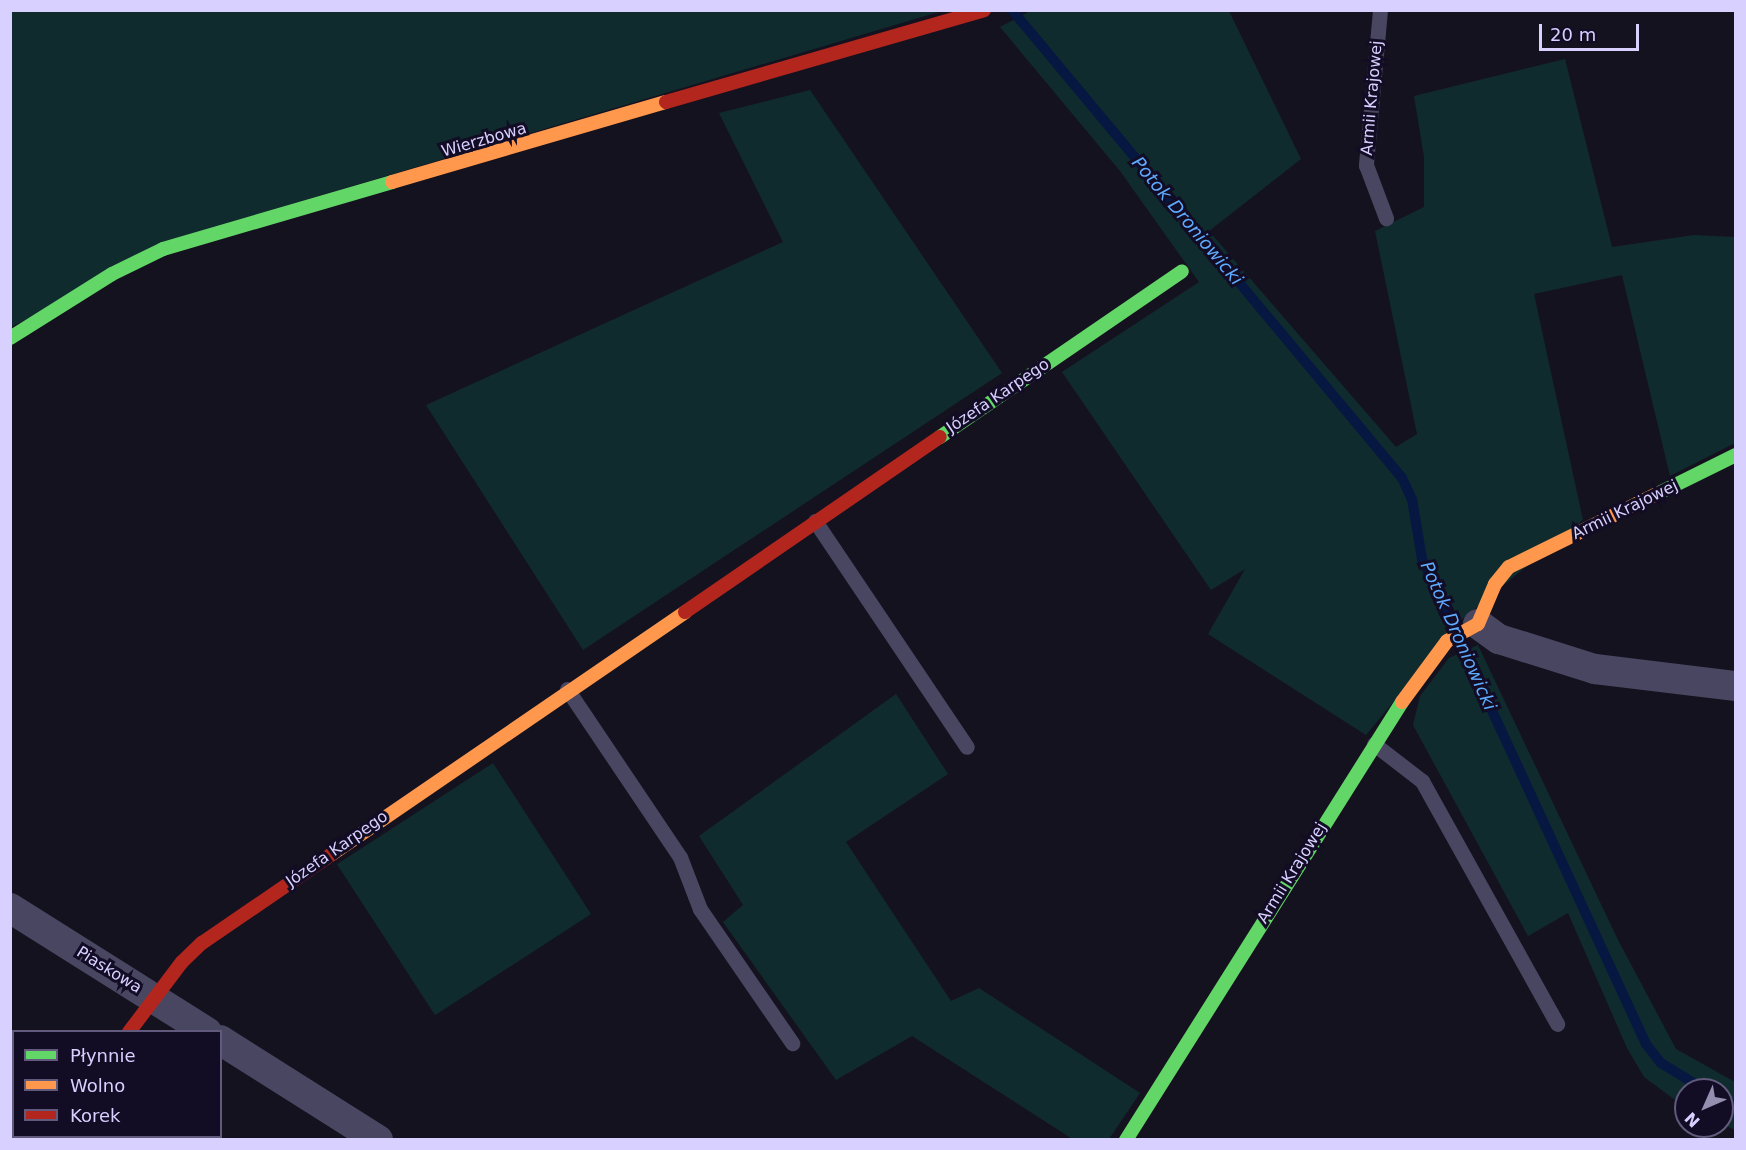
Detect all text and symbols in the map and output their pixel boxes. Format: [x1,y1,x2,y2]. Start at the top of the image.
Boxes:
scale bar [1542,12,1642,50]
text: 20 m [1550,24,1596,45]
street label: Armii Krajowej [1357,40,1387,156]
street label: Wierzbowa [439,119,529,161]
water label: Potok Droniowicki [1127,152,1247,290]
street label: Józefa Karpego [943,355,1053,437]
street label: Armii Krajowej [1569,476,1681,544]
water label: Potok Droniowicki [1415,558,1501,714]
street label: Józefa Karpego [282,807,392,891]
street label: Armii Krajowej [1253,819,1331,927]
street label: Piaskowa [73,942,145,998]
legend [12,1030,222,1138]
text: Płynnie [70,1045,136,1066]
text: Wolno [70,1075,125,1096]
north arrow [1674,1078,1734,1138]
text: Korek [70,1105,120,1126]
text: N [1681,1108,1704,1131]

